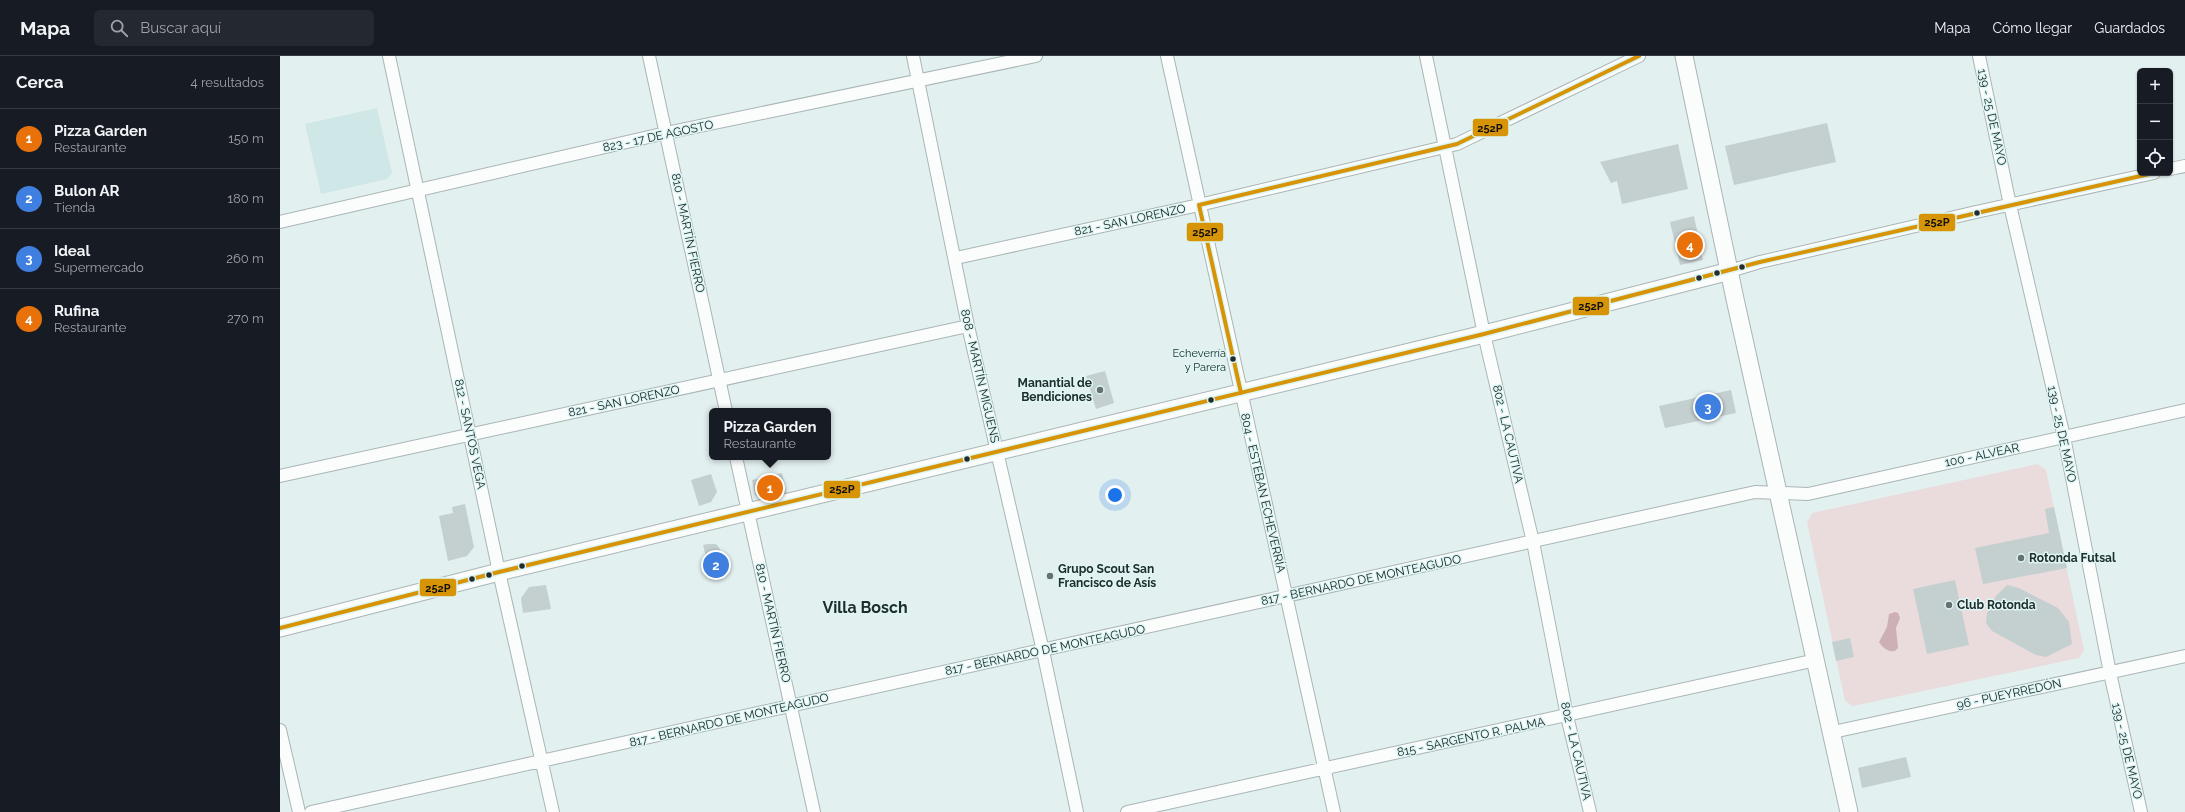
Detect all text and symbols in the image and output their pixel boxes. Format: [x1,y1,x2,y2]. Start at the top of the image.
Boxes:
search box [94,10,374,46]
text: Mapa [20,17,70,39]
icon: search [108,17,130,39]
text: Buscar aquí [140,19,221,37]
text: Mapa [1934,20,1970,36]
text: Cómo llegar [1992,20,2072,36]
text: Guardados [2094,20,2165,36]
street label: 139 - 25 DE MAYO [1975,67,2009,167]
map controls [2137,68,2173,176]
button: + [2137,68,2173,104]
text: Cerca [16,72,64,92]
text: 4 resultados [191,75,264,90]
button: − [2137,104,2173,140]
street label: 823 - 17 DE AGOSTO [601,117,715,155]
line badge: 252P [1472,118,1509,137]
text: Pizza Garden [54,122,147,140]
text: 252P [1477,122,1503,135]
text: 1 [26,131,32,146]
text: 150 m [228,131,264,146]
text: Restaurante [54,140,126,155]
button: locate [2137,140,2173,176]
street label: 810 - MARTÍN FIERRO [668,172,708,294]
text: Bulon AR [54,182,120,200]
text: 2 [25,191,33,206]
text: 180 m [228,191,264,206]
text: Tienda [54,200,95,215]
street label: 821 - SAN LORENZO [1073,201,1187,239]
unlabelled marker [1972,208,1982,218]
line badge: 252P [1918,213,1956,232]
text: 252P [1924,216,1950,229]
line badge: 252P [1186,222,1224,242]
text: 252P [1192,226,1218,239]
pin: 4 [1677,230,1703,260]
text: Ideal [54,242,90,260]
text: 3 [25,251,33,266]
text: 260 m [226,251,264,266]
text: Supermercado [54,260,144,275]
unlabelled marker [1737,262,1747,272]
unlabelled marker [1712,268,1722,278]
unlabelled marker [1694,273,1704,283]
line badge: 252P [1572,296,1610,316]
text: 252P [1578,300,1604,313]
text: Rufina [54,302,99,320]
street label: 808 - MARTÍN MIGUENS [958,308,1002,444]
text: 4 [25,311,33,326]
text: 270 m [227,311,264,326]
text: Restaurante [54,320,126,335]
place label: Echeverría y Parera [1172,347,1226,374]
marker: Echeverría y Parera [1228,354,1238,364]
place label: Manantial de Bendiciones [1018,376,1092,404]
street label: 812 - SANTOS VEGA [451,378,489,490]
street label: 821 - SAN LORENZO [567,382,681,420]
street label: 802 - LA CAUTIVA [1490,383,1526,485]
street label: 139 - 25 DE MAYO [2045,384,2079,484]
marker: Manantial de Bendiciones [1095,385,1105,395]
pin: 3 [1695,392,1721,422]
unlabelled marker [1206,395,1216,405]
popup [709,408,831,460]
street label: 804 - ESTEBAN ECHEVERRÍA [1238,412,1288,574]
text: Pizza Garden [723,418,817,436]
text: Restaurante [723,436,796,451]
street label: 100 - ALVEAR [1943,440,2021,470]
unlabelled marker [962,454,972,464]
pin: 1 [757,473,783,503]
line badge: 252P [823,480,861,499]
text: 252P [829,483,855,496]
your location [1105,485,1125,505]
pin: 2 [703,550,729,580]
place label: Rotonda Futsal [2029,551,2116,565]
street label: 817 - BERNARDO DE MONTEAGUDO [1260,552,1462,608]
marker: Rotonda Futsal [2016,553,2026,563]
unlabelled marker [517,561,527,571]
street label: 810 - MARTÍN FIERRO [752,562,794,684]
place label: Grupo Scout San Francisco de Asís [1058,562,1156,590]
unlabelled marker [484,570,494,580]
marker: Grupo Scout San Francisco de Asís [1045,571,1055,581]
unlabelled marker [467,574,477,584]
line badge: 252P [419,578,457,597]
text: 252P [425,582,451,595]
district label: Villa Bosch [822,598,908,617]
place label: Club Rotonda [1957,598,2036,612]
marker: Club Rotonda [1944,600,1954,610]
street label: 817 - BERNARDO DE MONTEAGUDO [944,622,1146,678]
street label: 96 - PUEYRREDÓN [1955,676,2063,712]
street label: 817 - BERNARDO DE MONTEAGUDO [628,690,830,750]
street label: 802 - LA CAUTIVA [1558,700,1594,802]
street label: 139 - 25 DE MAYO [2109,701,2145,801]
street label: 815 - SARGENTO R. PALMA [1396,714,1546,760]

